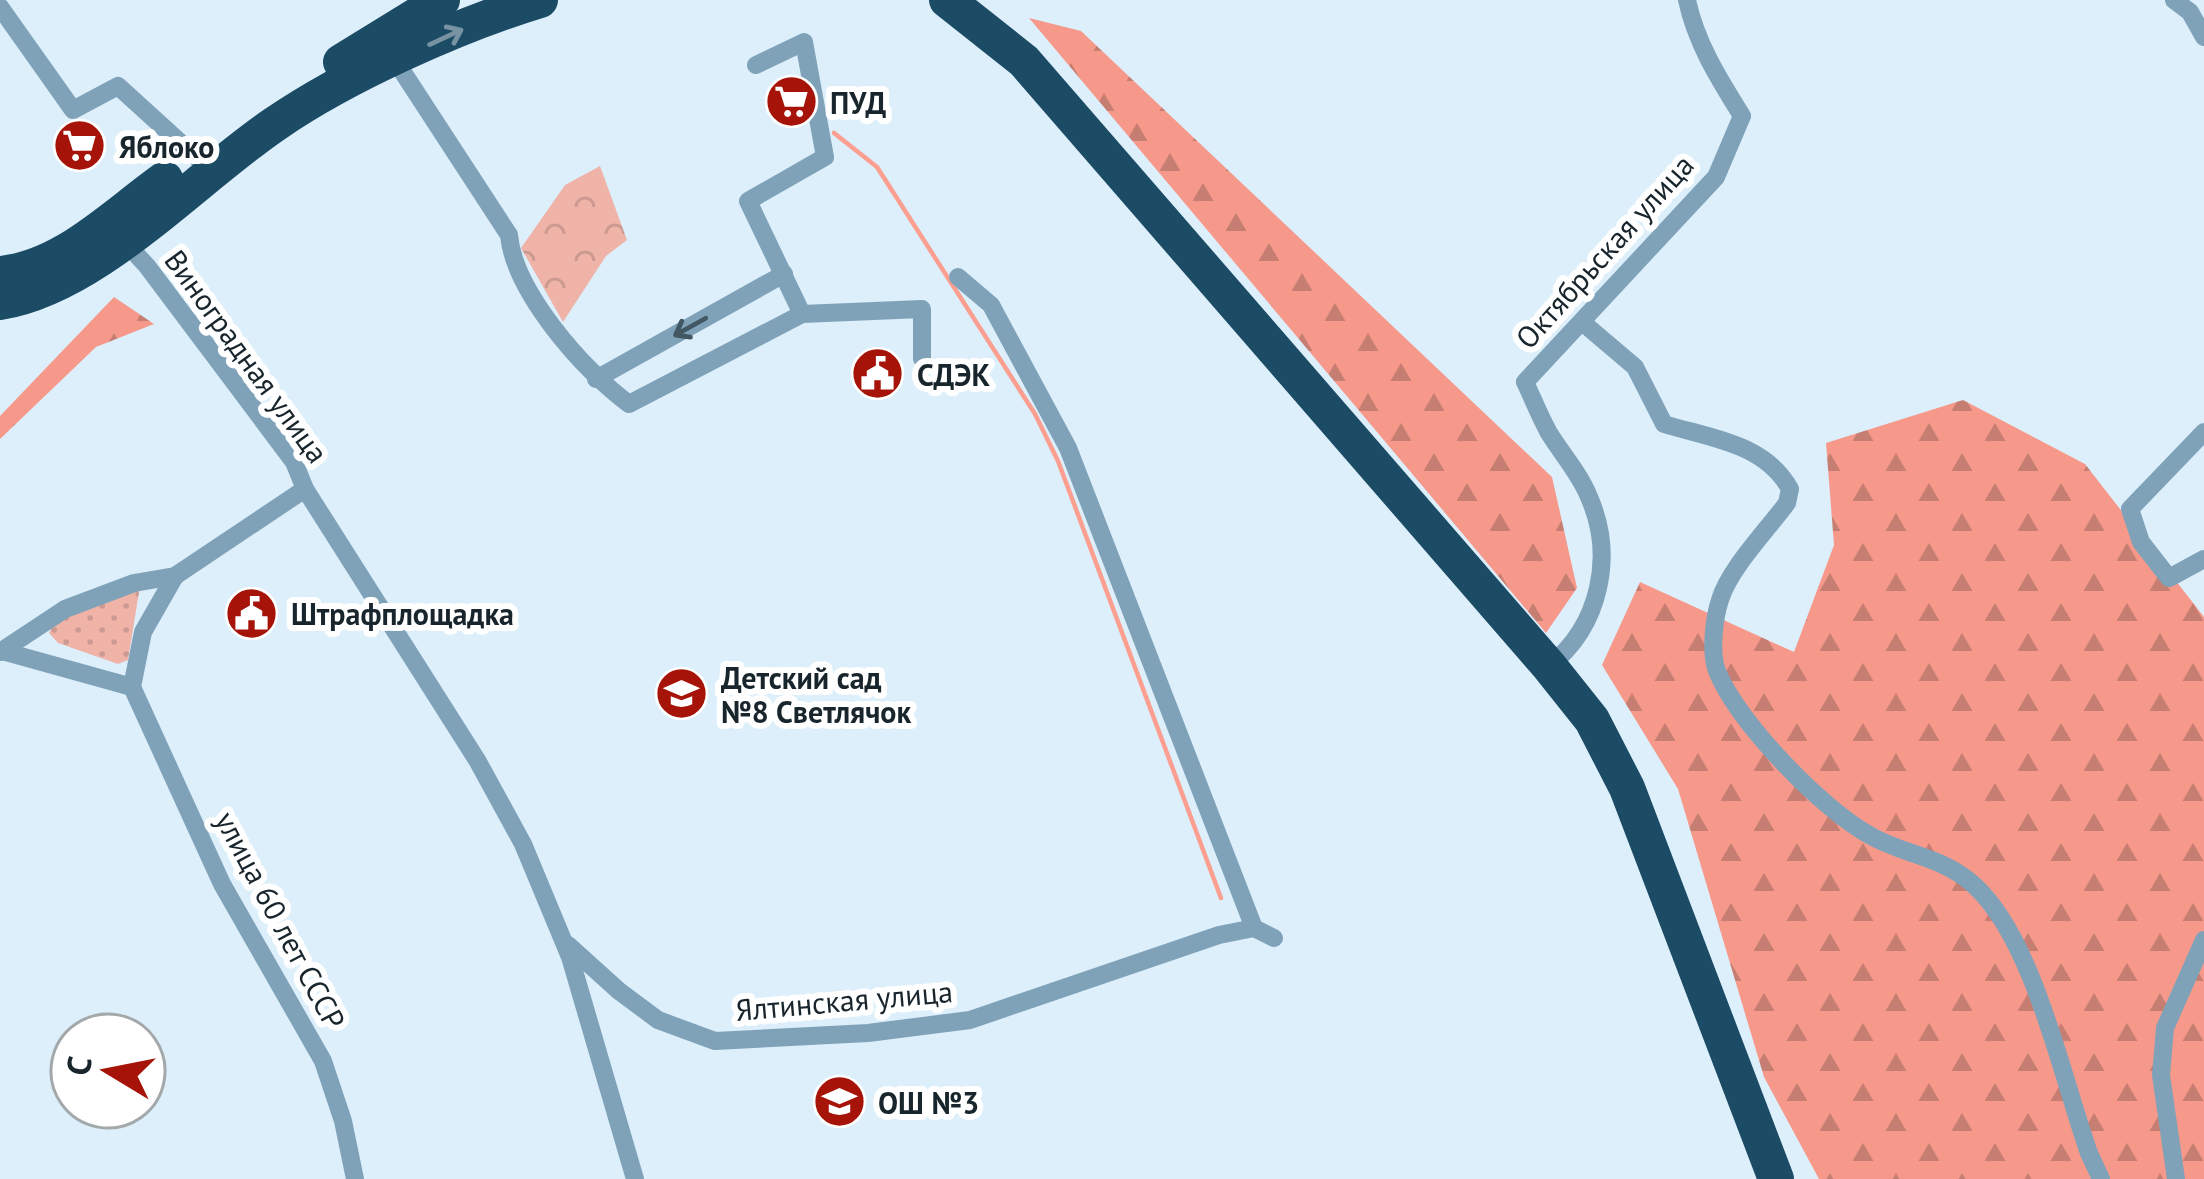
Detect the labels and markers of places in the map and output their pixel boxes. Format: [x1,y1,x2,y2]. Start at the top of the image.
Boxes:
supermarket icon: ПУД [763,74,819,130]
place label: ПУД [830,83,887,122]
supermarket icon: Яблоко [52,118,108,174]
place label: Яблоко [119,127,214,166]
public building icon: СДЭК [850,346,906,402]
place label: СДЭК [917,355,990,394]
public building icon: Штрафплощадка [224,585,280,641]
place label: Штрафплощадка [291,594,514,633]
place label: Детский сад №8 Светлячок [721,658,911,731]
school or university icon: Детский сад №8 Светлячок [654,666,710,722]
school or university icon: ОШ №3 [811,1074,867,1130]
place label: ОШ №3 [878,1083,979,1122]

